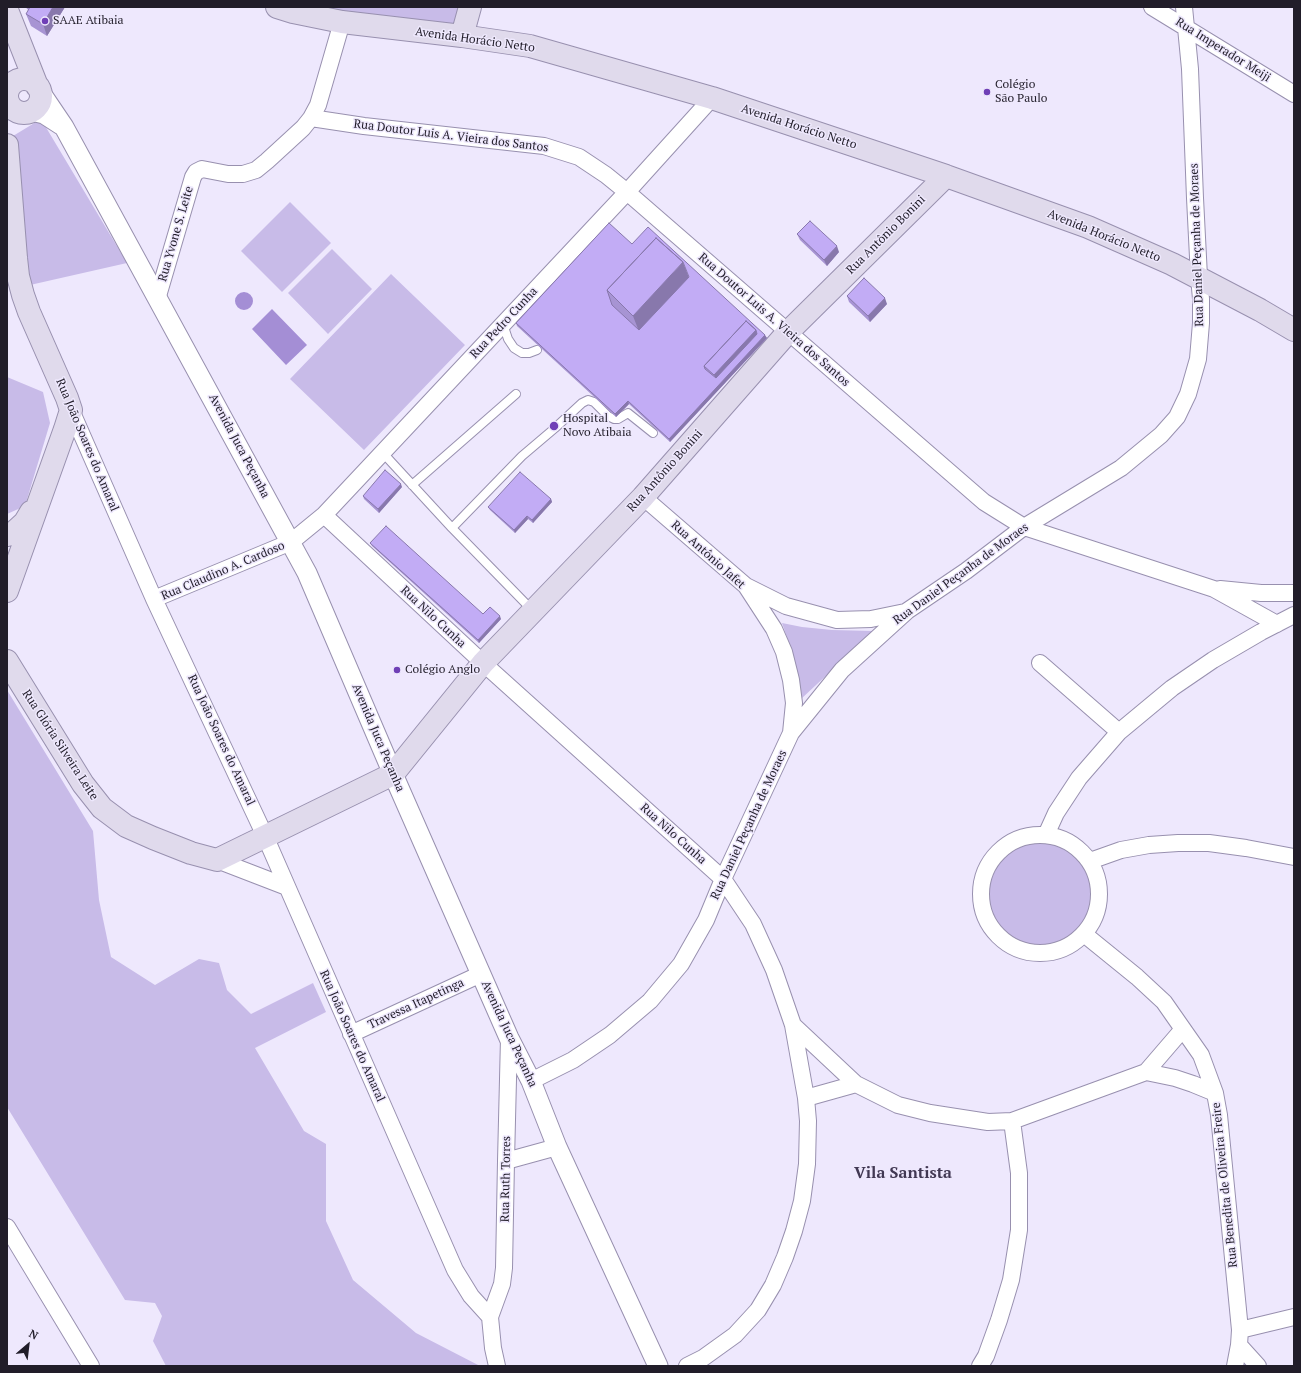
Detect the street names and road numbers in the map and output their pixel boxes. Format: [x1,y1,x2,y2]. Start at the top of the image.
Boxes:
street label: Rua Imperador Meiji [1173,15,1273,85]
street label: Avenida Horácio Netto [414,24,536,56]
street label: Avenida Horácio Netto [739,101,859,153]
street label: Rua Doutor Luis A. Vieira dos Santos [353,117,549,155]
street label: Rua Daniel Peçanha de Moraes [1187,163,1207,327]
street label: Rua Yvone S. Leite [155,185,197,283]
street label: Rua Antônio Bonini [844,193,928,277]
street label: Avenida Horácio Netto [1045,207,1163,265]
street label: Rua Doutor Luis A. Vieira dos Santos [695,250,853,390]
street label: Rua Pedro Cunha [467,284,541,362]
street label: Rua João Soares do Amaral [52,376,122,514]
street label: Avenida Juca Peçanha [205,391,273,501]
street label: Rua Antônio Bonini [624,427,706,515]
street label: Rua Antônio Jafet [668,518,748,592]
street label: Rua Daniel Peçanha de Moraes [891,520,1031,628]
street label: Rua Claudino A. Cardoso [159,538,287,604]
street label: Rua Nilo Cunha [397,583,469,651]
street label: Rua João Soares do Amaral [184,672,258,808]
street label: Avenida Juca Peçanha [349,682,407,794]
street label: Rua Glória Silveira Leite [19,687,101,803]
street label: Rua Daniel Peçanha de Moraes [708,748,790,902]
street label: Rua Nilo Cunha [637,801,709,867]
street label: Rua João Soares do Amaral [316,968,388,1104]
street label: Travessa Itapetinga [366,975,466,1033]
street label: Avenida Juca Peçanha [478,978,540,1090]
street label: Rua Benedita de Oliveira Freire [1209,1102,1241,1268]
street label: Rua Ruth Torres [498,1136,514,1222]

